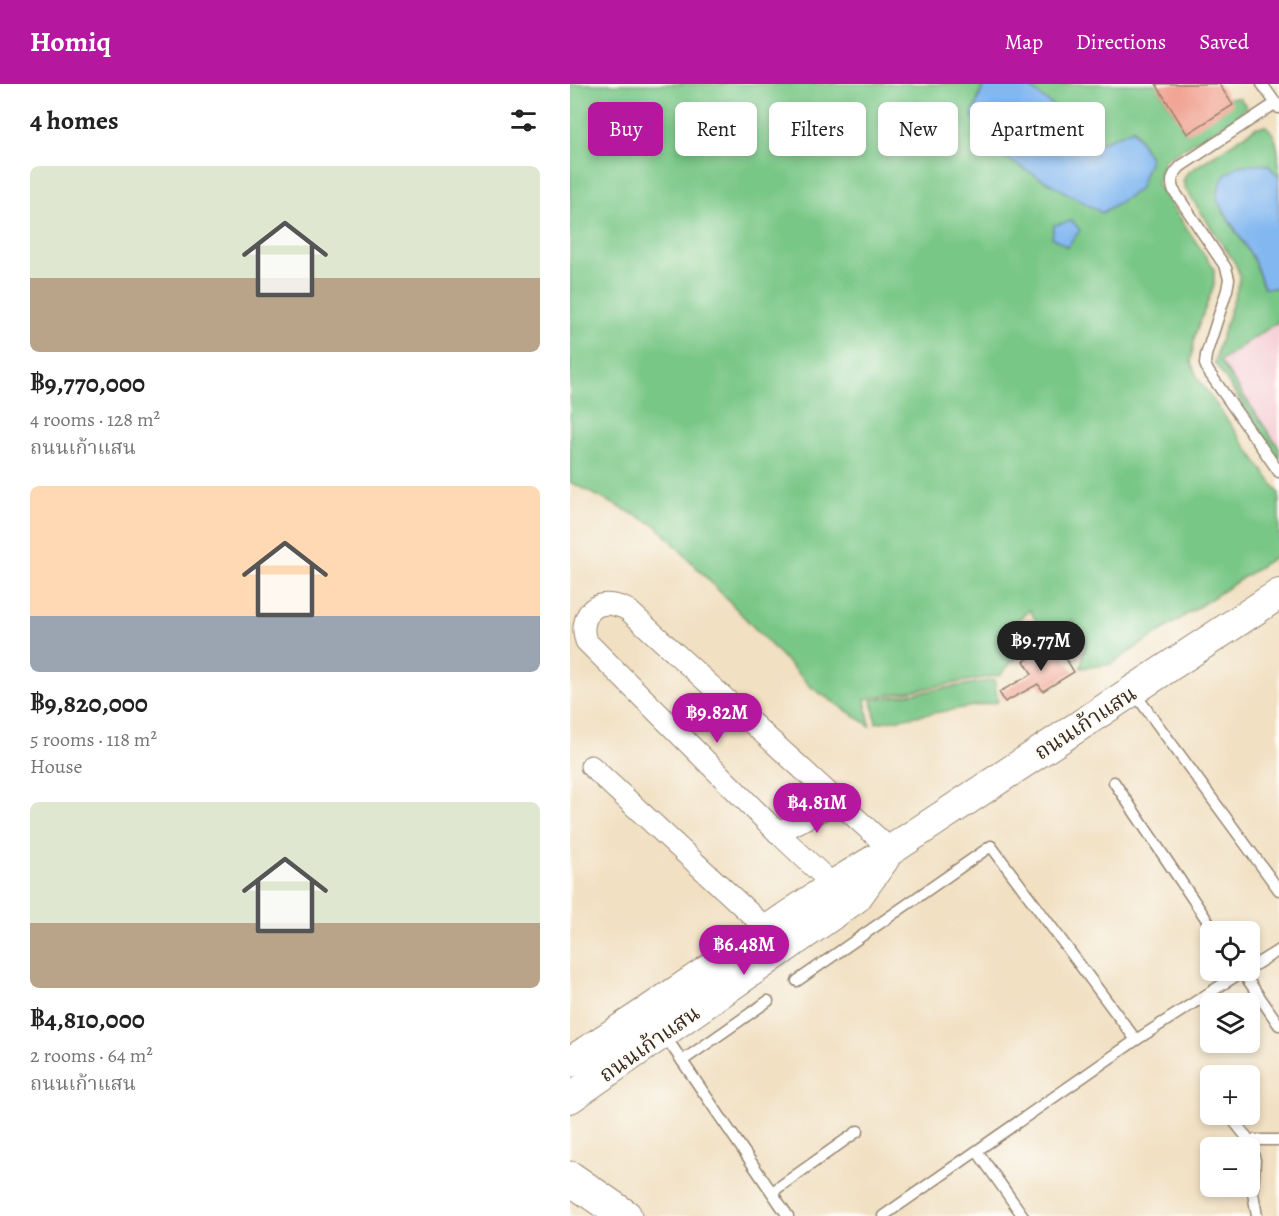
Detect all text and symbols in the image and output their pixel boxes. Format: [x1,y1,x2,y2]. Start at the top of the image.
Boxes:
text: Homiq [30,23,111,61]
text: Map [1005,28,1043,56]
text: Directions [1076,28,1166,56]
text: Saved [1199,28,1249,56]
chip: Buy [588,102,663,156]
chip: Rent [675,102,757,156]
chip: Filters [769,102,866,156]
chip: New [878,102,958,156]
chip: Apartment [970,102,1105,156]
text: 4 homes [30,103,119,138]
icon: filters [507,104,540,137]
icon: home [231,205,339,313]
text: ฿9,770,000 [30,366,145,401]
text: 4 rooms · 128 m² [30,406,160,433]
text: ถนนเก้าแสน [30,434,136,461]
icon: home [231,525,339,633]
pin: ฿9.77M [992,621,1090,672]
text: ฿9.77M [1011,627,1071,654]
street label: ถนนเก้าแสน [1028,679,1143,767]
text: ฿9,820,000 [30,686,148,721]
pin: ฿9.82M [668,693,766,744]
text: ฿9.82M [686,699,748,726]
text: 5 rooms · 118 m² [30,726,157,753]
text: House [30,753,82,780]
pin: ฿4.81M [768,783,866,834]
text: ฿4.81M [787,789,847,816]
icon: home [231,841,339,949]
map controls [1200,921,1260,1197]
button: locate [1200,921,1260,981]
pin: ฿6.48M [695,925,793,976]
text: ฿6.48M [713,931,775,958]
button: layers [1200,993,1260,1053]
street label: ถนนเก้าแสน [593,998,706,1090]
text: ฿4,810,000 [30,1002,145,1037]
text: 2 rooms · 64 m² [30,1042,153,1069]
button: + [1200,1065,1260,1125]
text: ถนนเก้าแสน [30,1070,136,1097]
button: − [1200,1137,1260,1197]

